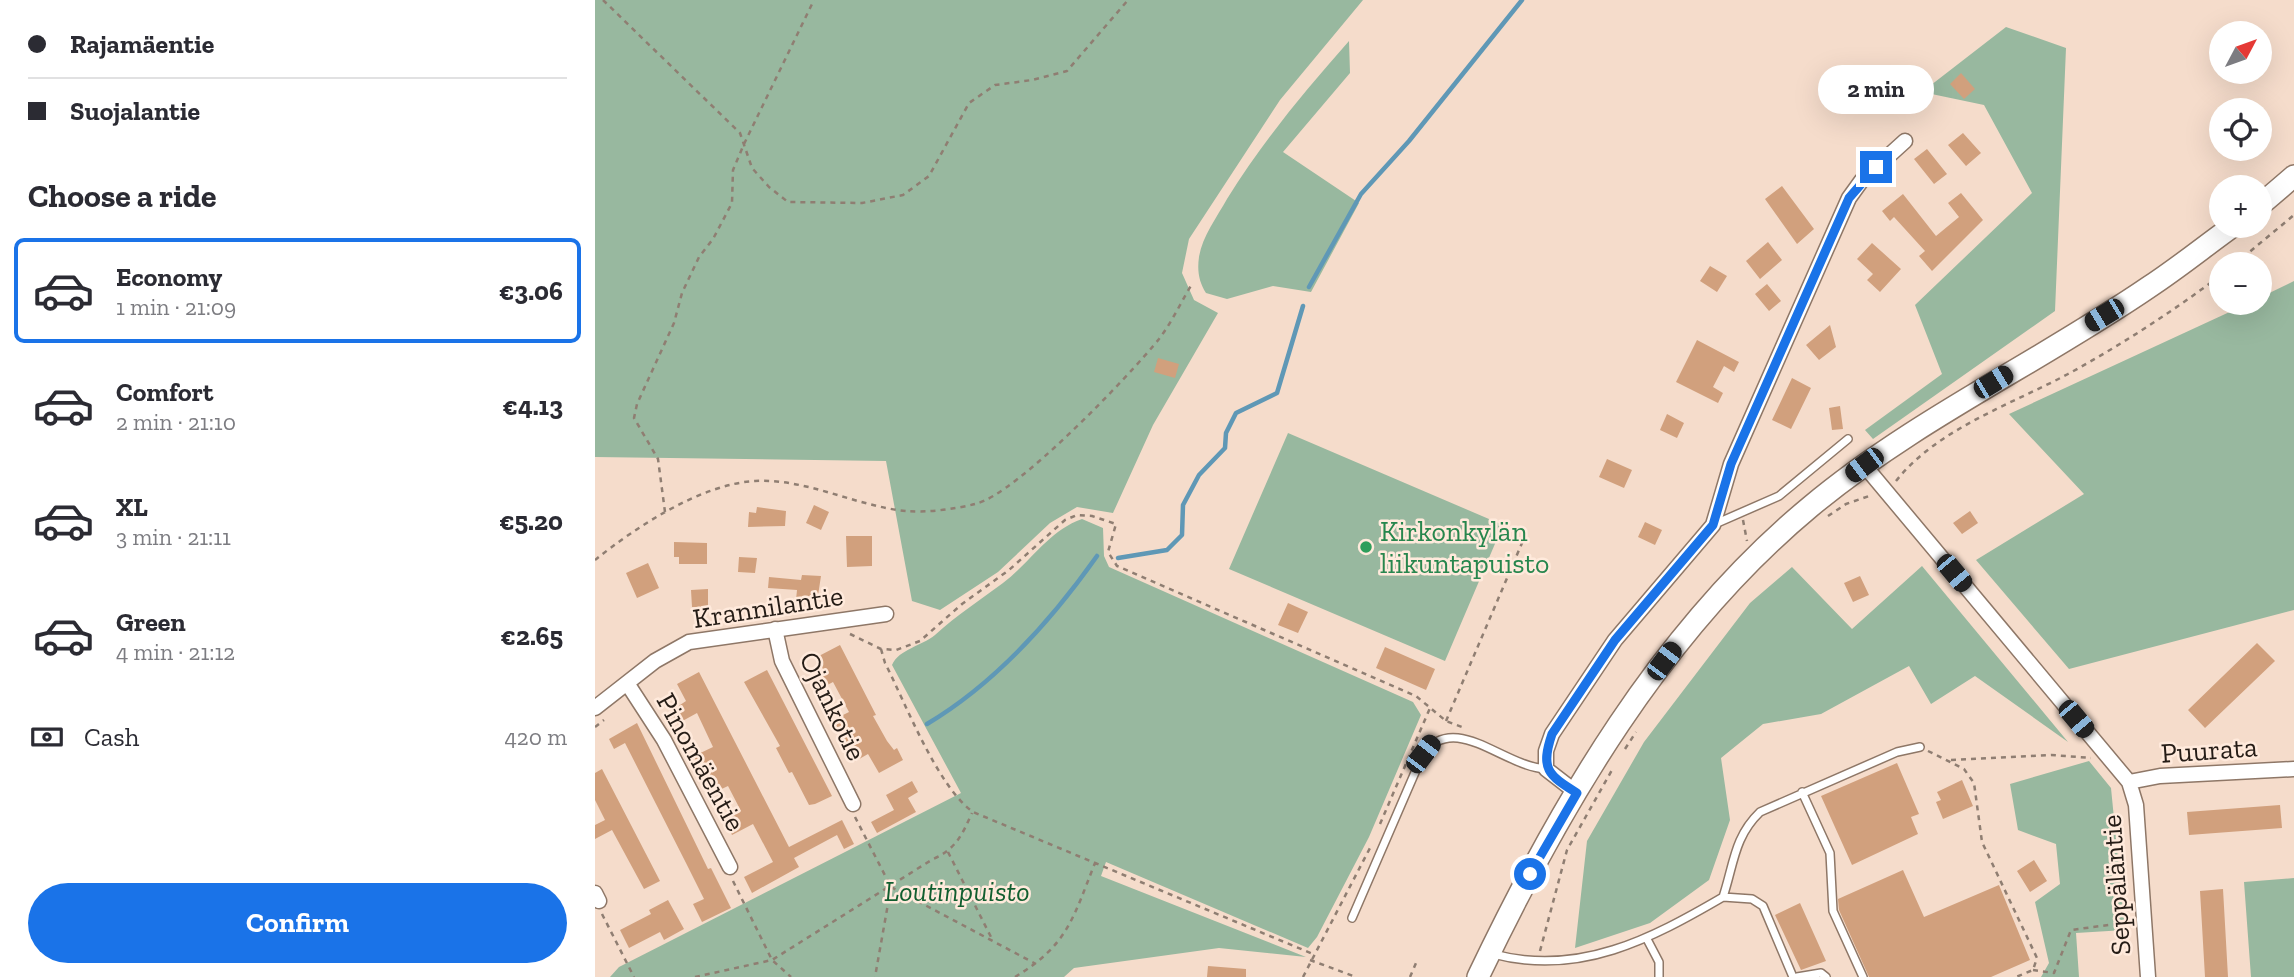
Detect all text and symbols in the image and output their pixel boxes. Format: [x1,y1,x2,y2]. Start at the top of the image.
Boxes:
north arrow [2209,21,2271,84]
map controls [2209,21,2272,315]
text: Rajamäentie [70,28,214,60]
callout: 2 min [1818,66,1934,114]
text: 2 min [1847,75,1905,103]
text: Suojalantie [70,95,200,127]
button: locate [2209,98,2272,161]
route end [1860,151,1892,183]
button: + [2209,175,2272,238]
text: Choose a ride [28,177,216,215]
button: − [2209,252,2272,315]
icon: car [32,259,95,322]
text: Economy [116,261,222,293]
text: €3.06 [499,275,563,307]
text: 1 min · 21:09 [116,293,236,321]
car [2081,295,2128,335]
car [1970,362,2017,402]
icon: car [32,374,95,437]
text: Comfort [116,376,213,408]
text: €4.13 [502,390,563,422]
text: 2 min · 21:10 [116,408,236,436]
car [1841,444,1888,486]
icon: car [32,489,95,552]
text: XL [116,491,148,523]
text: €5.20 [499,505,563,537]
place label: Kirkonkylän liikuntapuisto [1380,515,1549,580]
text: 3 min · 21:11 [116,523,231,551]
marker: Kirkonkylän liikuntapuisto [1358,539,1374,555]
car [1933,550,1976,596]
street label: Krannilantie [691,579,845,635]
icon: car [32,604,95,667]
text: Green [116,606,186,638]
text: €2.65 [501,620,563,652]
text: 4 min · 21:12 [116,638,235,666]
car [1643,638,1686,684]
street label: Ojankotie [793,646,873,766]
street label: Pinomäentie [650,687,752,837]
car [2055,696,2098,742]
icon: cash [28,718,66,756]
text: Cash [84,721,139,753]
text: 420 m [504,723,567,751]
street label: Puurata [2160,730,2259,770]
car [1402,731,1445,777]
street label: Seppäläntie [2095,814,2137,956]
route start [1514,858,1546,890]
park label: Loutinpuisto [884,875,1030,908]
button: Confirm [28,883,567,963]

